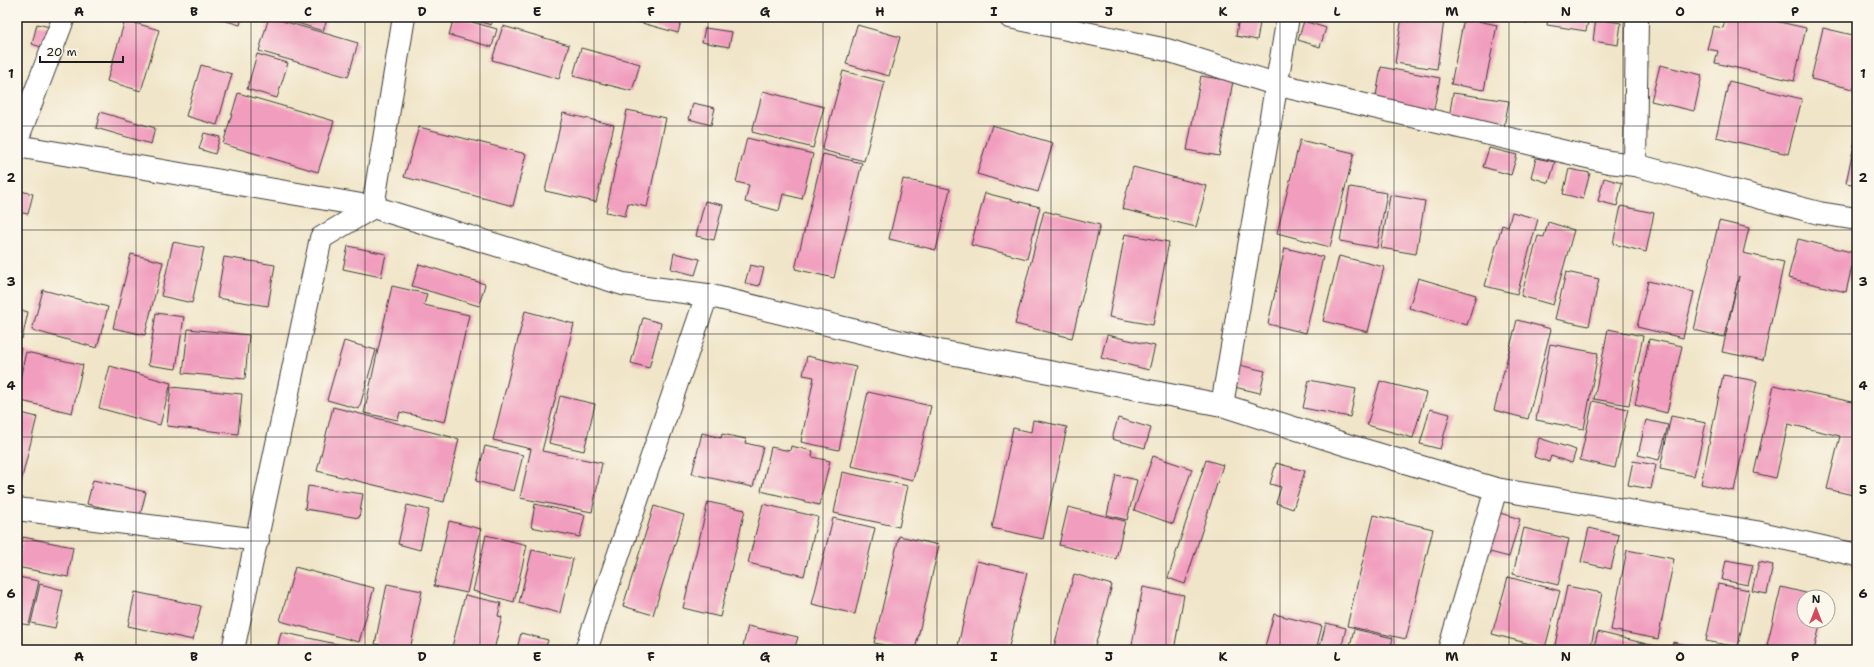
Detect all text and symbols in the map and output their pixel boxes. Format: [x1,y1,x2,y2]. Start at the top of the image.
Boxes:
text: A [74,3,84,20]
text: B [190,3,198,20]
text: C [304,3,312,20]
text: D [417,3,427,20]
text: E [533,3,542,20]
text: F [647,3,655,20]
text: G [760,3,771,20]
text: H [875,3,885,20]
text: I [990,3,998,20]
text: J [1105,3,1113,20]
text: K [1219,3,1228,20]
text: L [1333,3,1341,20]
text: M [1445,3,1459,20]
text: N [1561,3,1571,20]
text: O [1675,3,1685,20]
text: P [1791,3,1799,20]
scale bar [40,38,123,64]
text: 20 m [46,44,77,60]
text: 1 [8,65,14,82]
text: 1 [1860,65,1866,82]
text: 2 [6,169,16,186]
text: 2 [1858,169,1868,186]
text: 3 [6,273,16,290]
text: 3 [1858,273,1868,290]
text: 4 [6,377,16,394]
text: 4 [1858,377,1868,394]
text: 5 [7,481,15,498]
text: 5 [1859,481,1867,498]
text: 6 [6,585,16,602]
text: 6 [1858,585,1868,602]
north arrow [1796,589,1836,629]
text: N [1812,592,1821,607]
text: A [74,648,84,665]
text: B [190,648,198,665]
text: C [304,648,312,665]
text: D [417,648,427,665]
text: E [533,648,542,665]
text: F [647,648,655,665]
text: G [760,648,771,665]
text: H [875,648,885,665]
text: I [990,648,998,665]
text: J [1105,648,1113,665]
text: K [1219,648,1228,665]
text: L [1333,648,1341,665]
text: M [1445,648,1459,665]
text: N [1561,648,1571,665]
text: O [1675,648,1685,665]
text: P [1791,648,1799,665]

